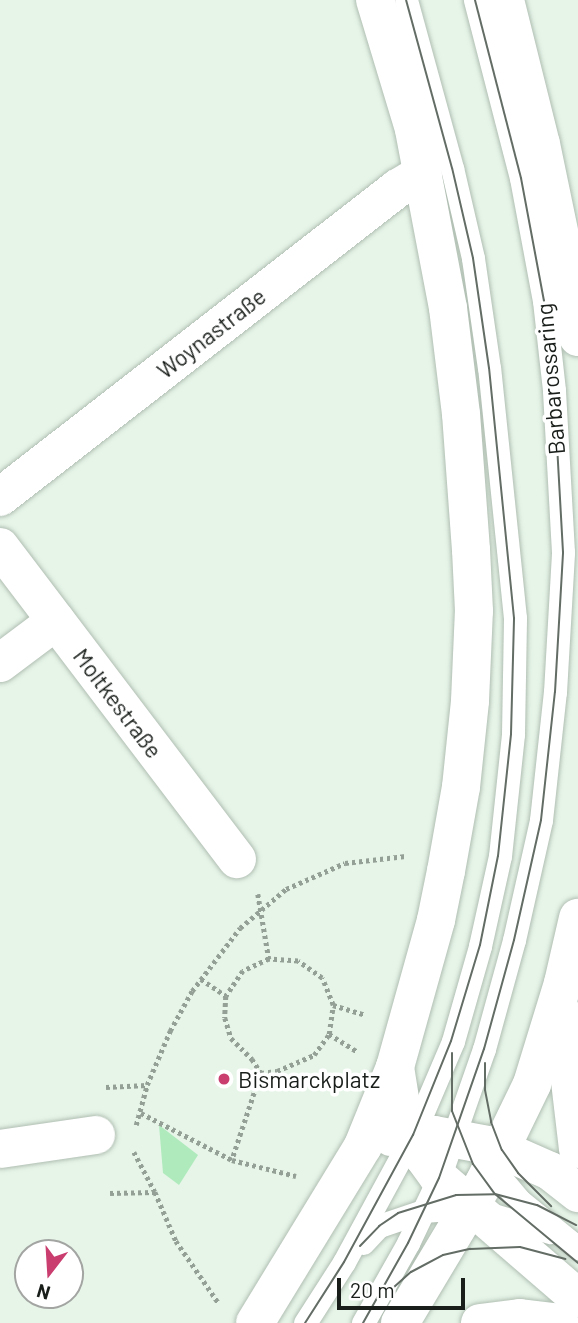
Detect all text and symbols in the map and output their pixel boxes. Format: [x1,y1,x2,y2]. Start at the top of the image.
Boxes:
street label: Woynastraße [151,282,271,384]
street label: Barbarossaring [530,302,570,456]
street label: Moltkestraße [68,643,168,763]
place label: Bismarckplatz [238,1065,380,1093]
marker: Bismarckplatz [216,1071,232,1087]
north arrow [14,1239,84,1309]
scale bar [340,1264,468,1308]
text: 20 m [350,1277,395,1302]
text: N [34,1280,53,1305]

